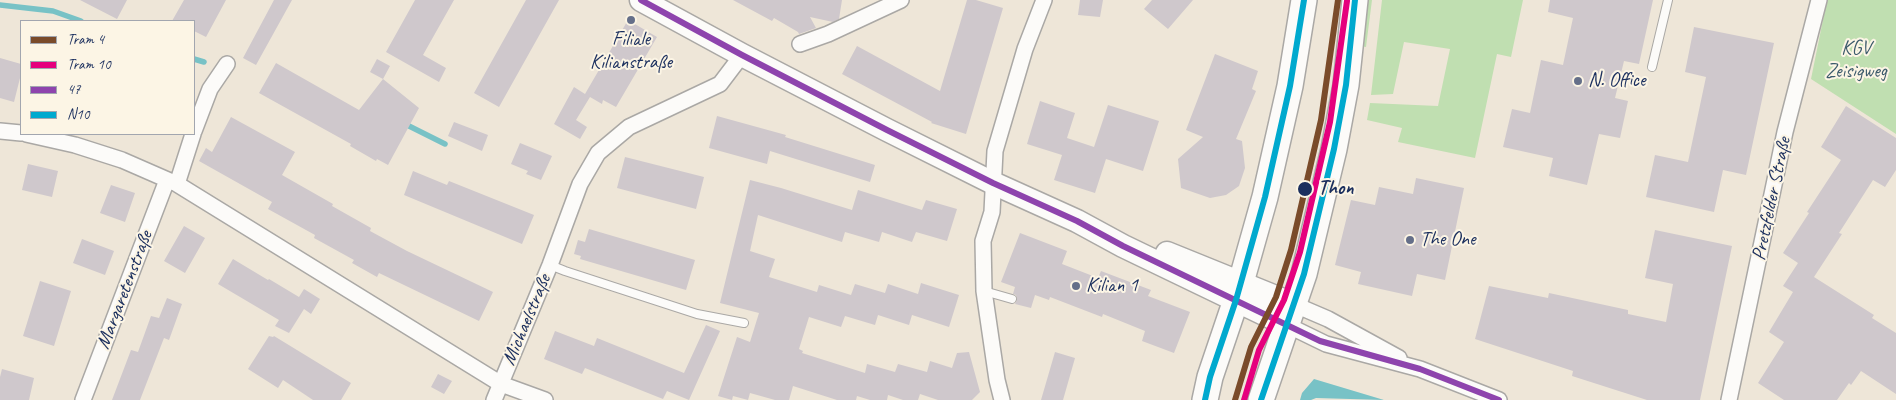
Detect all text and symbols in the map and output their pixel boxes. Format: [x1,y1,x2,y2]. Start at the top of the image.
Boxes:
marker: Filiale Kilianstraße [625,14,637,26]
legend [20,20,195,135]
place label: Filiale Kilianstraße [590,28,672,75]
text: Tram 4 [67,30,104,49]
park label: KGV Zeisigweg [1825,37,1887,84]
text: Tram 10 [67,55,111,74]
place label: N. Office [1588,69,1645,93]
marker: N. Office [1572,75,1584,87]
text: 47 [67,80,81,99]
text: N10 [67,105,90,124]
street label: Pretzfelder Straße [1747,135,1797,263]
place label: Thon [1318,177,1353,201]
marker: Thon [1296,180,1314,198]
street label: Margaretenstraße [92,228,158,352]
place label: The One [1420,228,1476,252]
marker: The One [1404,234,1416,246]
street label: Michaelstraße [497,271,557,369]
place label: Kilian 1 [1086,274,1138,298]
marker: Kilian 1 [1070,280,1082,292]

